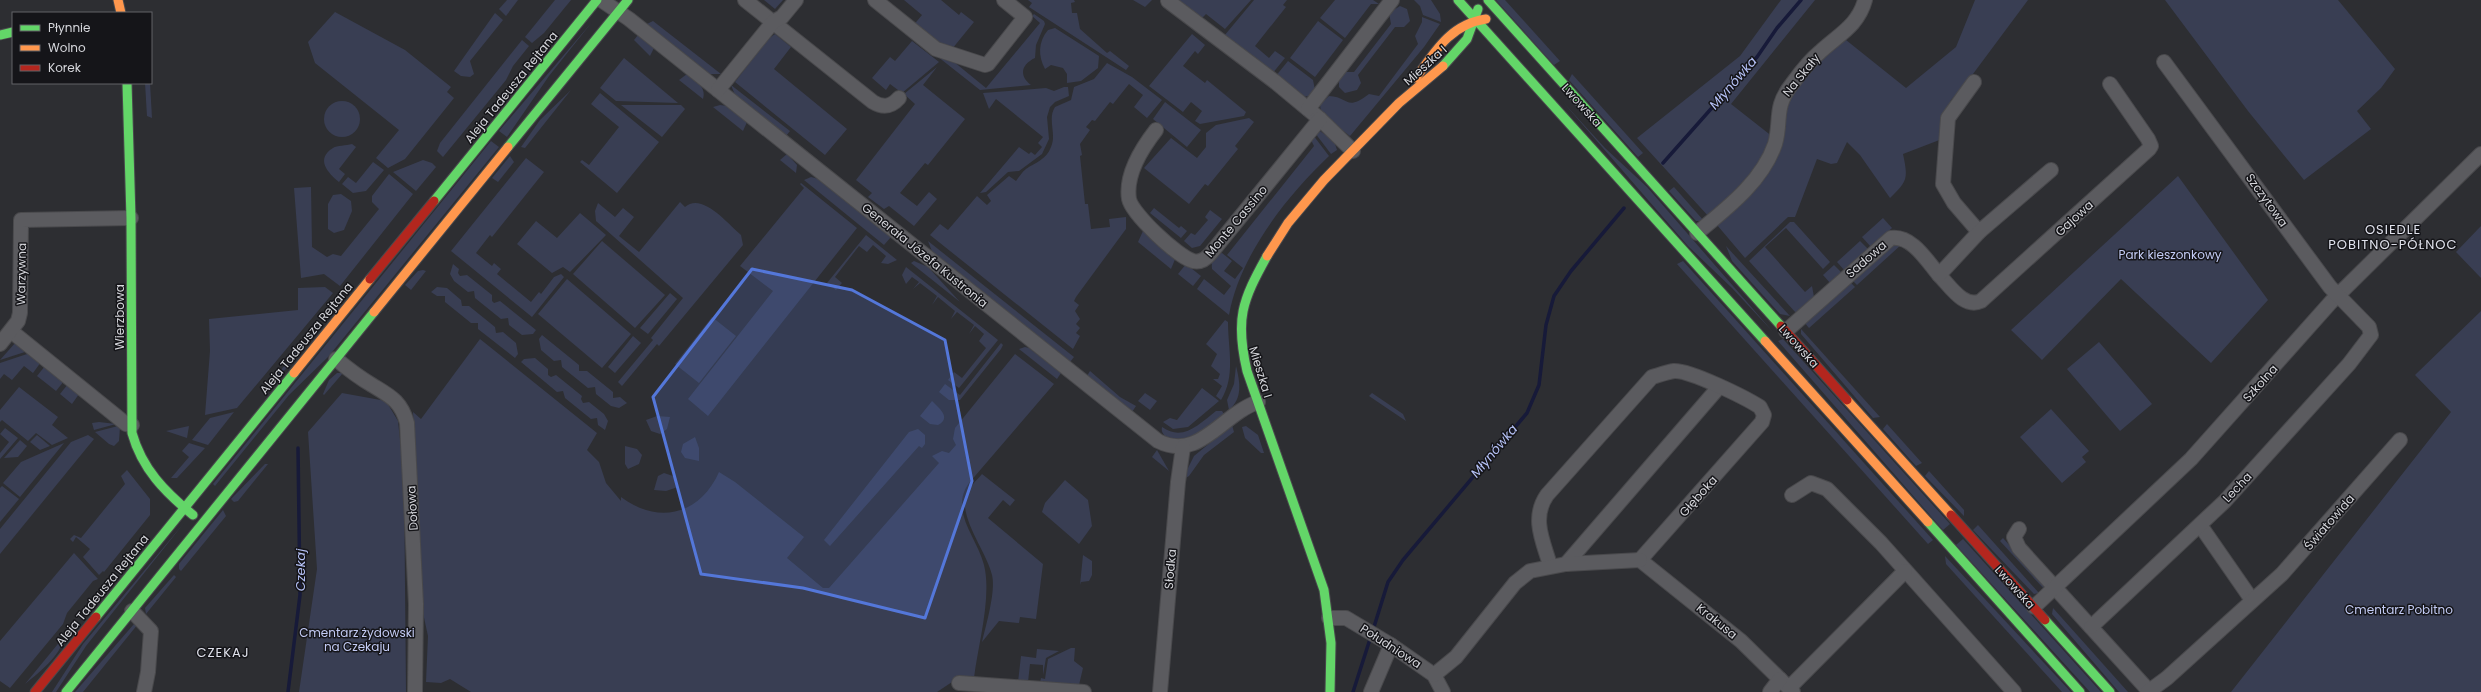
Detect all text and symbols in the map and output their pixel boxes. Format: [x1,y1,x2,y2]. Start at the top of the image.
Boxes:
legend [12,12,152,84]
text: Płynnie [48,19,90,36]
street label: Aleja Tadeusza Rejtana [460,27,562,147]
text: Wolno [48,39,86,56]
street label: Mieszka I [1400,41,1450,89]
street label: Na Skały [1778,50,1824,100]
water label: Młynówka [1705,52,1761,114]
text: Korek [48,59,82,76]
street label: Lwowska [1558,80,1606,130]
street label: Szczytowa [2242,170,2292,230]
street label: Monte Cassino [1201,181,1271,261]
street label: Gajowa [2051,196,2097,240]
street label: Generała Józefa Kustronia [858,199,992,311]
district label: OSIEDLE POBITNO-PÓŁNOC [2328,220,2458,254]
street label: Sadowa [1842,237,1890,281]
street label: Warzywna [12,243,30,305]
park label: Park kieszonkowy [2118,246,2222,263]
street label: Aleja Tadeusza Rejtana [255,278,357,398]
street label: Wierzbowa [111,284,128,350]
street label: Lwowska [1775,321,1823,371]
street label: Mieszka I [1245,344,1277,400]
street label: Szkolna [2239,361,2281,405]
water label: Młynówka [1466,420,1522,482]
street label: Lecha [2219,468,2255,506]
street label: Głęboka [1675,472,1721,520]
street label: Dołowa [402,485,422,531]
street label: Światowida [2300,490,2358,554]
street label: Aleja Tadeusza Rejtana [51,530,153,650]
water label: Czekaj [291,548,310,591]
street label: Słodka [1160,548,1180,590]
street label: Lwowska [1991,562,2039,612]
street label: Krakusa [1693,599,1741,643]
park label: Cmentarz Pobitno [2345,601,2453,618]
street label: Południowa [1357,620,1425,672]
park label: Cmentarz żydowski na Czekaju [299,624,415,655]
district label: CZEKAJ [196,643,250,662]

